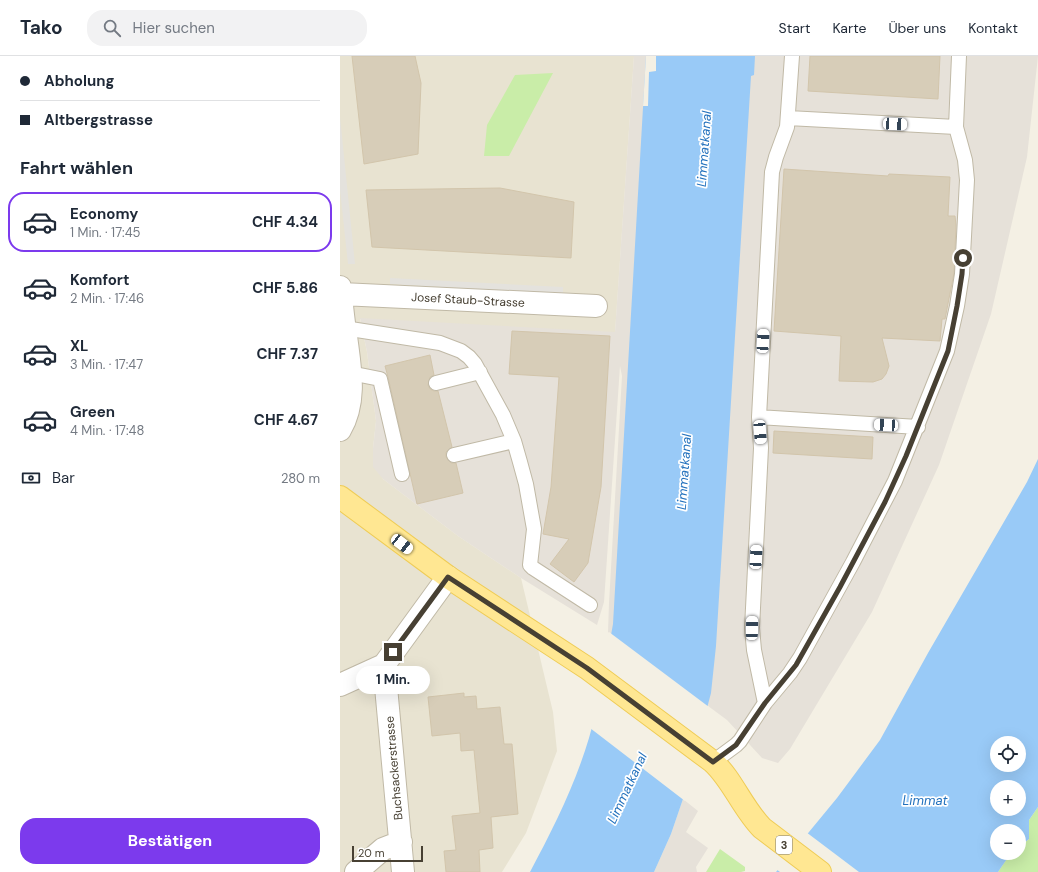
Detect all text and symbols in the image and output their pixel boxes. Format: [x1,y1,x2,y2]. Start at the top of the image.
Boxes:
search box [87,10,367,46]
text: Tako [20,15,63,40]
icon: search [101,17,123,39]
text: Hier suchen [133,18,215,38]
text: Start [779,19,810,37]
text: Karte [832,19,866,37]
text: Über uns [888,19,946,37]
text: Kontakt [968,19,1018,37]
text: Abholung [44,71,114,91]
water label: Limmatkanal [693,109,715,188]
text: Altbergstrasse [44,110,153,130]
car [883,117,907,131]
text: Fahrt wählen [20,156,133,180]
icon: car [22,204,58,240]
text: Economy [70,204,138,224]
text: CHF 4.34 [252,212,318,232]
text: 1 Min. · 17:45 [70,224,141,241]
route start [954,249,972,267]
icon: car [22,270,58,306]
text: Komfort [70,270,129,290]
text: CHF 5.86 [252,278,318,298]
street label: Josef Staub-Strasse [411,289,525,311]
text: 2 Min. · 17:46 [70,290,144,307]
car [756,329,770,353]
icon: car [22,336,58,372]
text: XL [70,336,88,356]
text: CHF 7.37 [256,344,318,364]
text: 3 Min. · 17:47 [70,356,143,373]
icon: car [22,402,58,438]
text: Green [70,402,115,422]
text: CHF 4.67 [254,410,318,430]
car [874,418,898,432]
car [753,420,767,444]
text: 4 Min. · 17:48 [70,422,144,439]
water label: Limmatkanal [673,432,695,511]
icon: cash [20,467,42,489]
text: Bar [52,468,75,488]
text: 280 m [281,470,320,487]
car [389,532,415,556]
car [749,545,763,569]
car [746,616,758,640]
route end [384,643,402,661]
callout: 1 Min. [356,666,430,694]
text: 1 Min. [376,671,410,688]
street label: Buchsackerstrasse [381,715,407,821]
map controls [990,736,1026,860]
button: locate [990,736,1026,772]
water label: Limmatkanal [603,749,651,826]
button: + [990,780,1026,816]
water label: Limmat [902,792,949,809]
button: Bestätigen [20,818,320,864]
button: − [990,824,1026,860]
road number: 3 [776,836,792,854]
scale bar [352,844,423,863]
text: 20 m [358,846,384,860]

